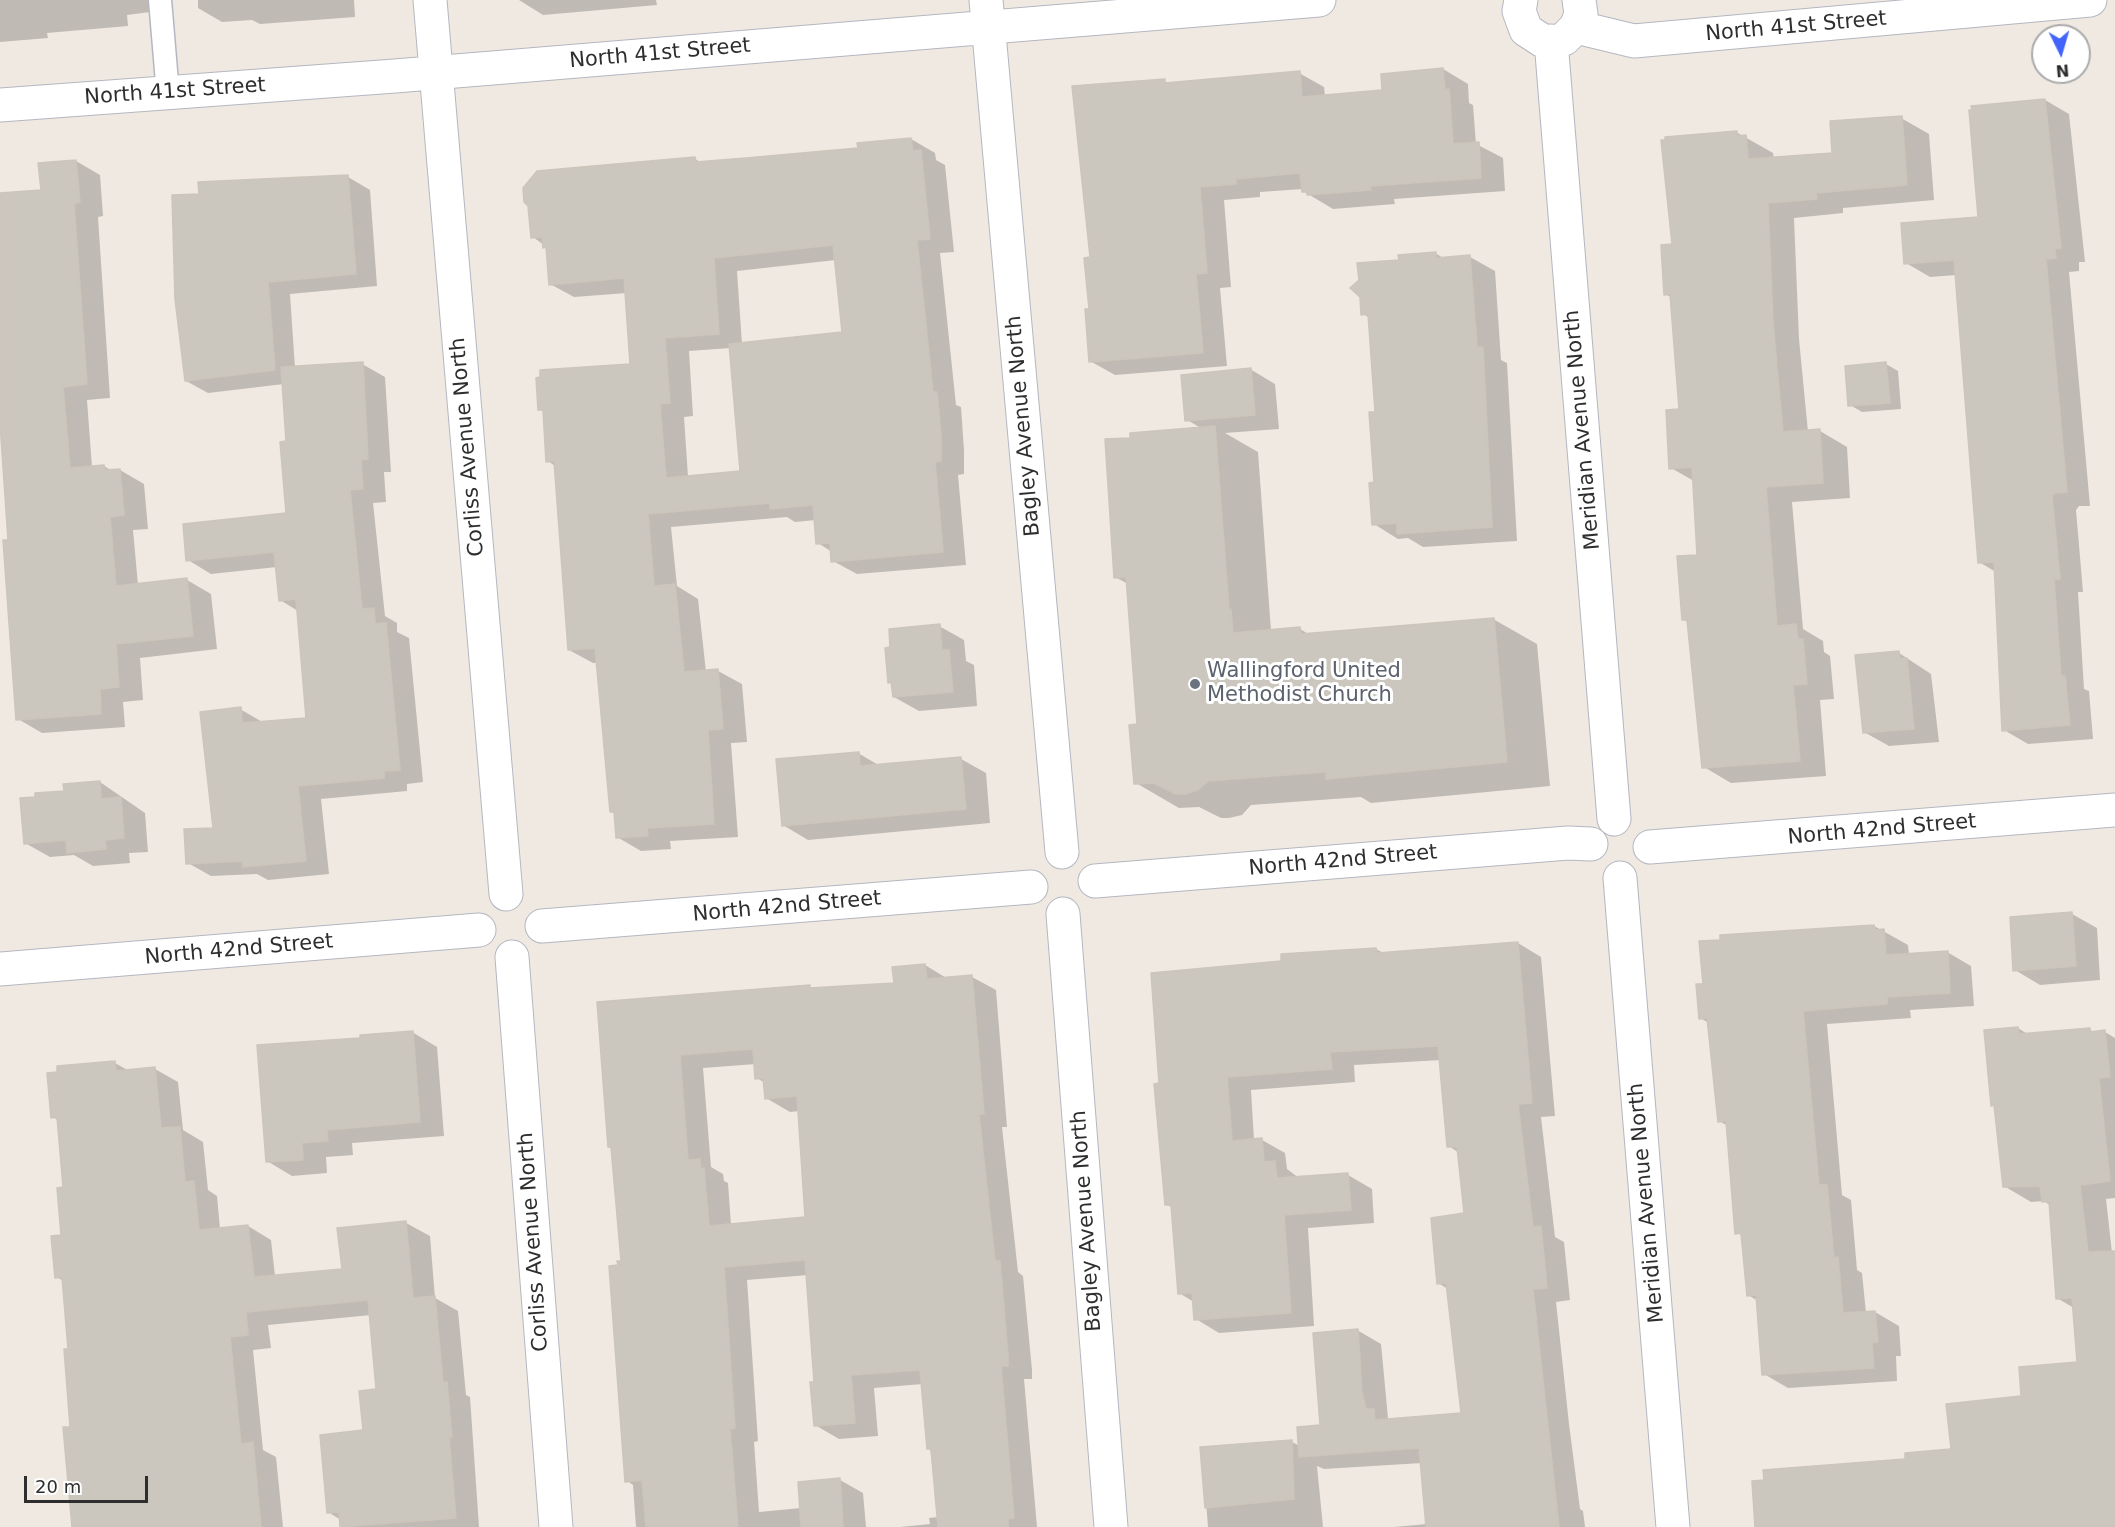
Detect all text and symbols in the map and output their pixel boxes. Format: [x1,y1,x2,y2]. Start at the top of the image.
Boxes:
street label: North 41st Street [1704,7,1888,47]
north arrow [2031,24,2091,84]
street label: North 41st Street [568,34,752,74]
text: N [2055,60,2070,80]
street label: North 41st Street [83,73,267,111]
street label: Meridian Avenue North [1560,309,1606,551]
street label: Bagley Avenue North [1002,314,1046,538]
street label: Corliss Avenue North [446,336,490,558]
place label: Wallingford United Methodist Church [1207,659,1401,709]
marker: Wallingford United Methodist Church [1188,677,1202,691]
street label: North 42nd Street [1787,809,1977,851]
street label: North 42nd Street [1248,840,1438,882]
street label: North 42nd Street [692,886,882,928]
street label: North 42nd Street [144,929,334,971]
street label: Meridian Avenue North [1624,1082,1670,1324]
street label: Bagley Avenue North [1067,1109,1107,1333]
street label: Corliss Avenue North [514,1131,554,1353]
scale bar [27,1464,152,1502]
text: 20 m [35,1476,81,1497]

